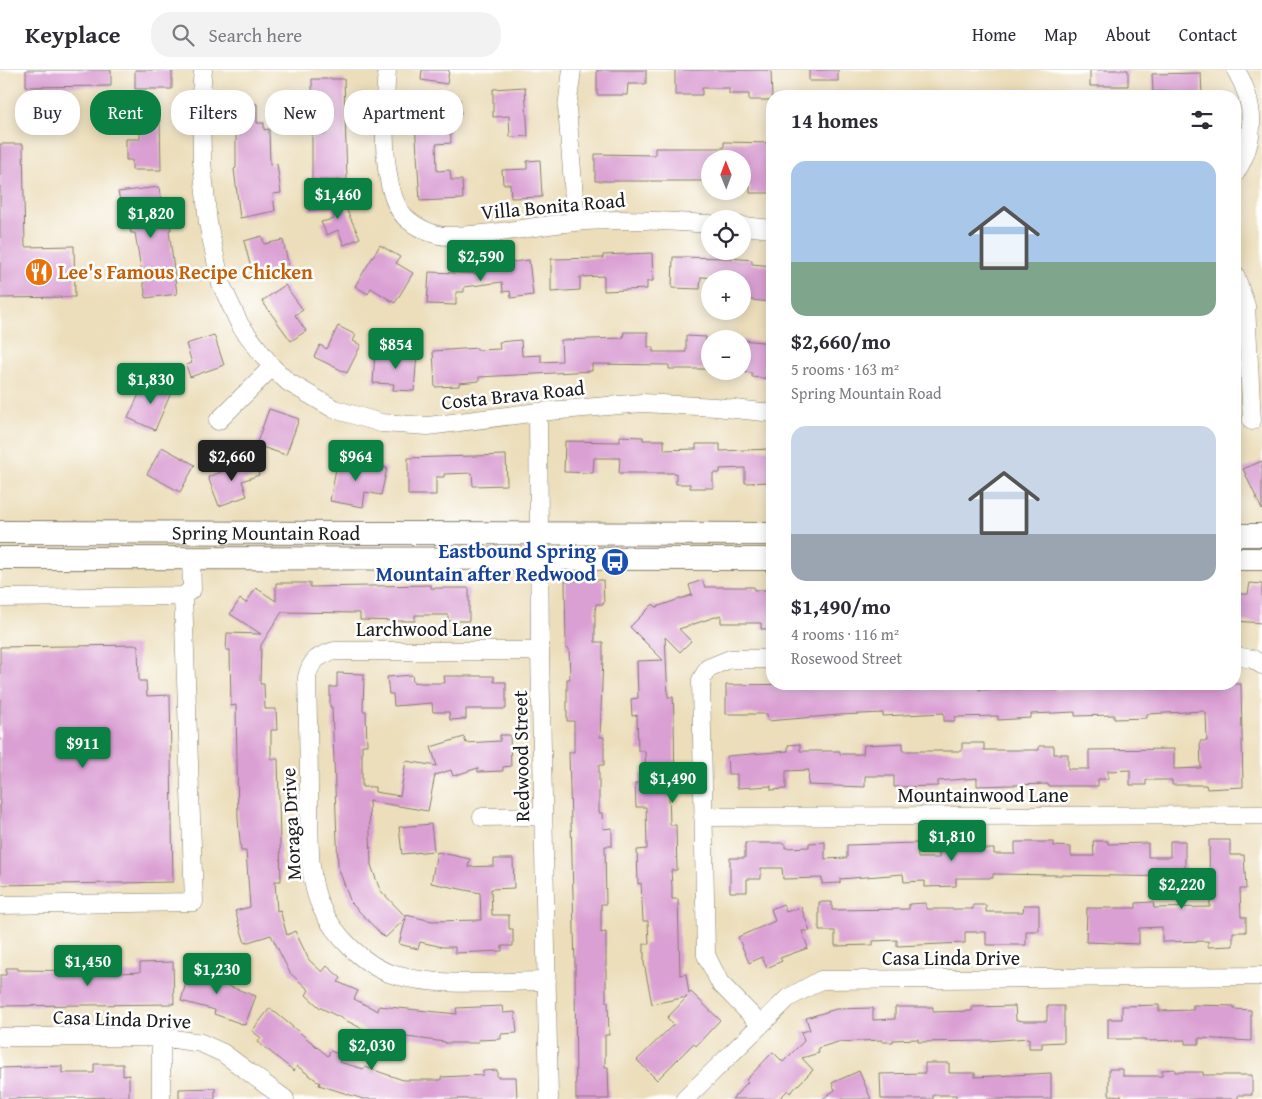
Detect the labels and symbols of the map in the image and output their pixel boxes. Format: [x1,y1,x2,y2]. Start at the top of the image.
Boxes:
north arrow [701,150,751,200]
pin: $1,460 [297,178,379,220]
street label: Villa Bonita Road [479,185,627,226]
pin: $1,820 [110,196,192,239]
pin: $2,590 [440,240,522,282]
restaurant icon: Lee's Famous Recipe Chicken [24,257,54,287]
place label: Lee's Famous Recipe Chicken [58,257,313,286]
pin: $854 [366,328,426,370]
pin: $1,830 [110,362,192,405]
street label: Costa Brava Road [440,373,586,416]
pin: $2,660 [191,440,273,482]
pin: $964 [326,440,386,482]
street label: Spring Mountain Road [172,517,361,547]
place label: Eastbound Spring Mountain after Redwood [376,536,597,588]
bus stop icon: Eastbound Spring Mountain after Redwood [600,547,630,577]
street label: Larchwood Lane [356,614,492,643]
street label: Redwood Street [505,690,536,822]
pin: $911 [53,726,113,769]
pin: $1,490 [632,762,714,804]
street label: Moraga Drive [273,767,308,881]
street label: Mountainwood Lane [897,780,1069,809]
pin: $1,810 [911,820,993,862]
pin: $2,220 [1141,868,1223,910]
street label: Casa Linda Drive [882,943,1020,972]
pin: $1,450 [47,944,129,987]
pin: $1,230 [176,952,258,995]
street label: Casa Linda Drive [52,1002,192,1035]
pin: $2,030 [331,1028,413,1071]

